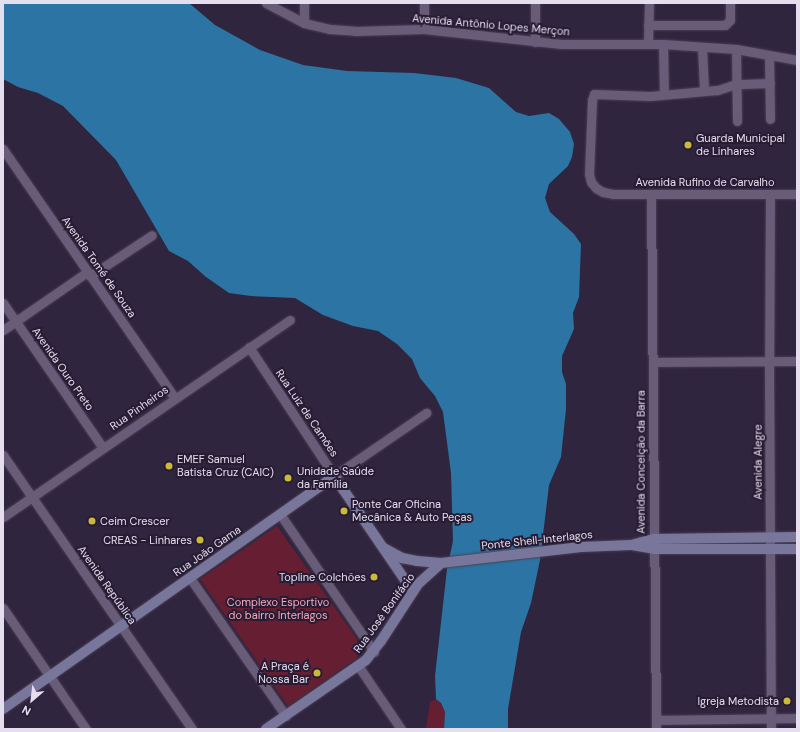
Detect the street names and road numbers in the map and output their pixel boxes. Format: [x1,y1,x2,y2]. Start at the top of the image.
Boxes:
street label: Avenida Antônio Lopes Merçon [412,12,570,38]
street label: Avenida Rufino de Carvalho [636,175,774,189]
street label: Avenida Tomé de Souza [59,214,139,320]
street label: Avenida Ouro Preto [29,325,97,413]
street label: Rua Luiz de Camões [273,367,341,459]
street label: Rua Pinheiros [107,383,171,433]
street label: Avenida Conceição da Barra [634,390,648,534]
street label: Avenida Alegre [751,424,765,500]
street label: Rua João Gama [171,523,243,579]
street label: Ponte Shell-Interlagos [481,528,593,552]
street label: Avenida República [75,543,139,627]
street label: Rua José Bonifácio [351,570,417,656]

